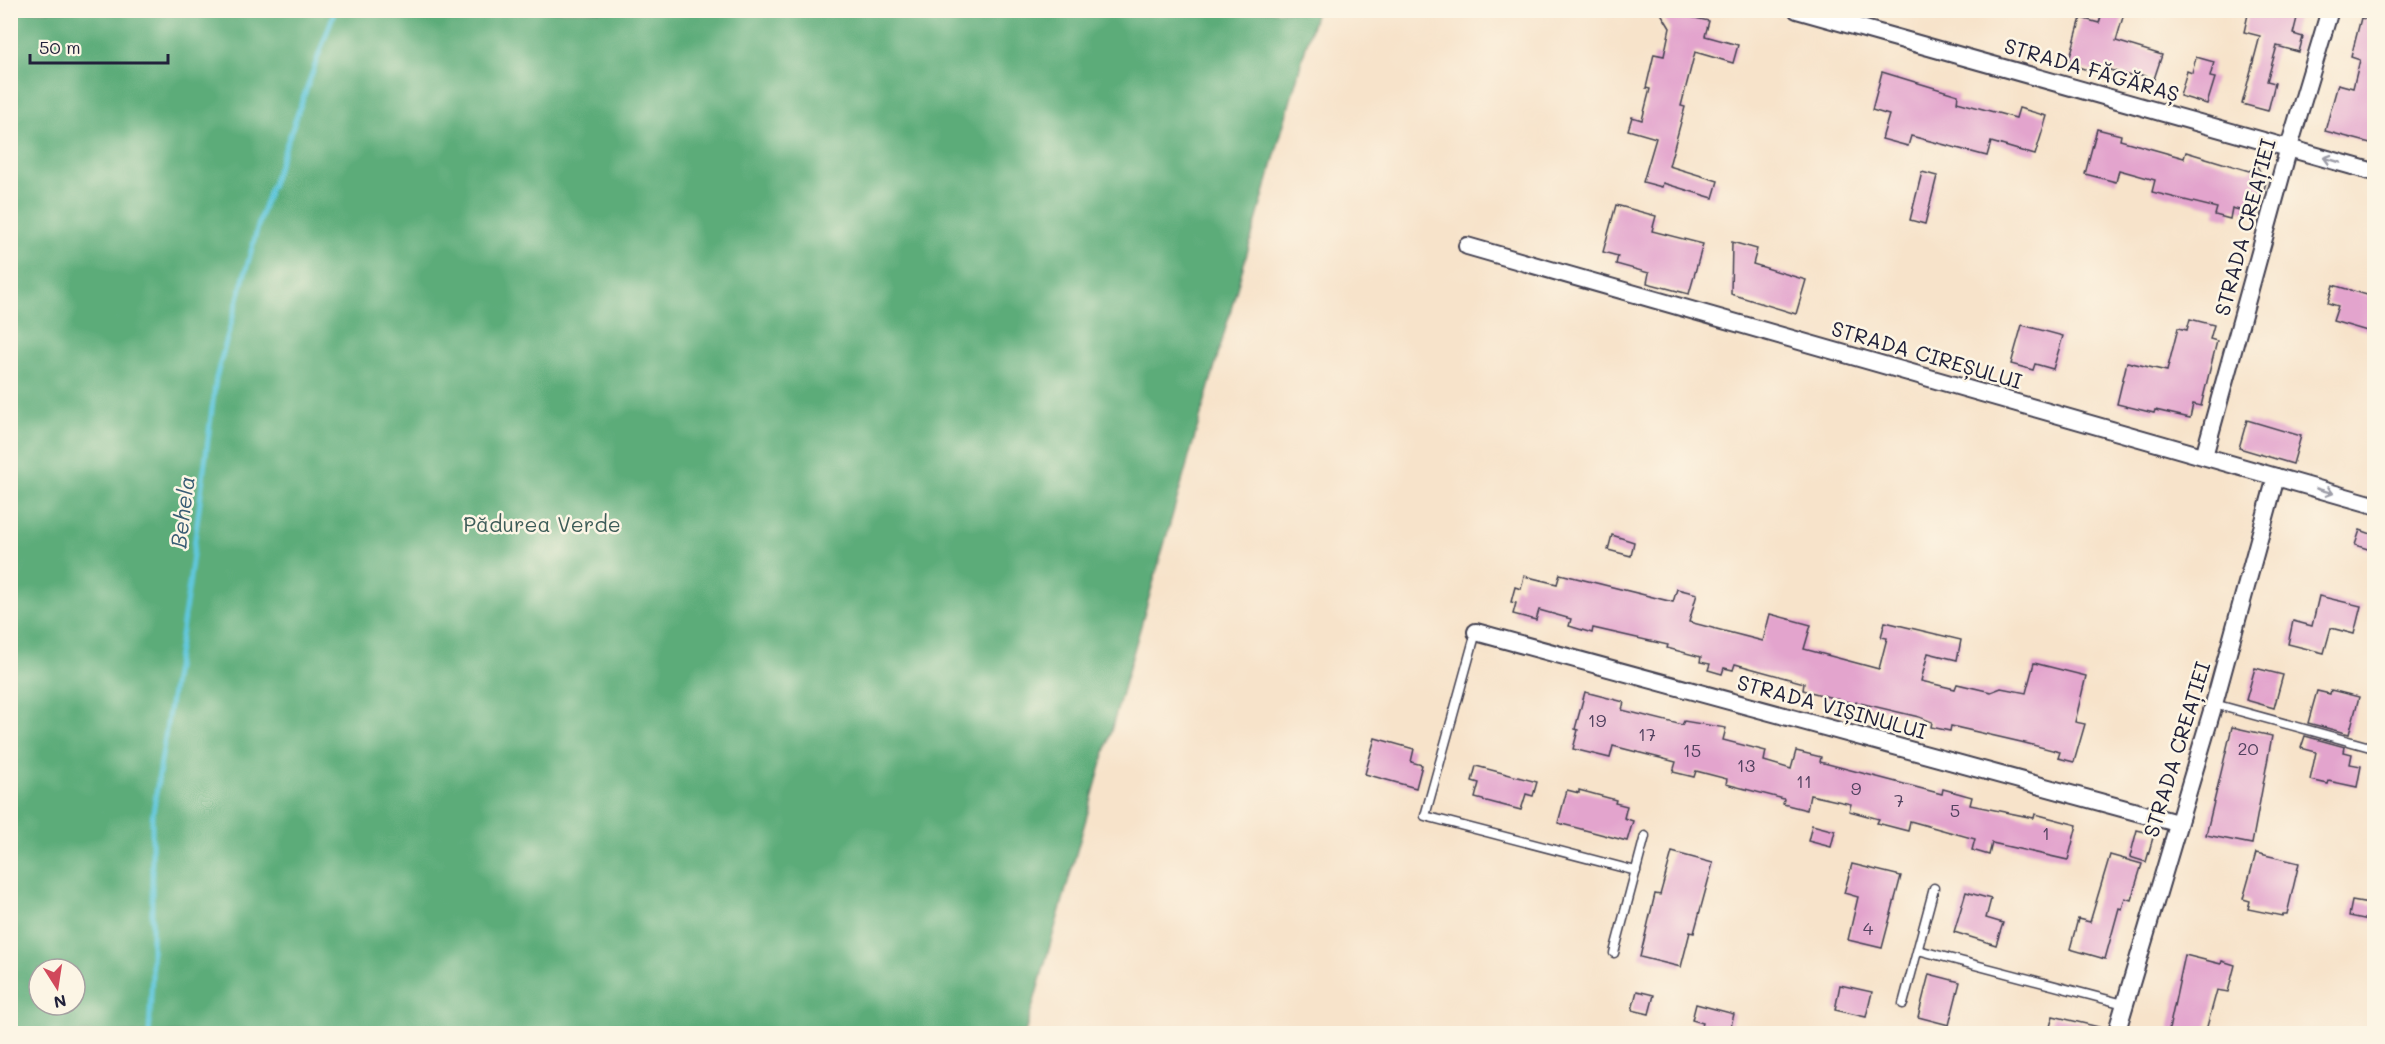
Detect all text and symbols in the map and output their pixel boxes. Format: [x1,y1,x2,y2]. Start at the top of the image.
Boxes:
scale bar [30,27,168,65]
street label: STRADA FĂGĂRAȘ [2001,31,2183,108]
text: 50 m [39,35,81,59]
street label: STRADA CREAȚIEI [2207,135,2282,319]
one-way arrow [2323,154,2342,165]
street label: STRADA CIREȘULUI [1828,314,2025,395]
water label: Behela [163,474,201,550]
one-way arrow [2315,485,2334,497]
park label: Pădurea Verde [463,510,621,537]
street label: STRADA CREAȚIEI [2136,658,2217,840]
street label: STRADA VIȘINULUI [1734,668,1930,745]
house number: 19 [1588,708,1607,732]
house number: 17 [1638,722,1656,746]
house number: 20 [2237,736,2259,760]
house number: 15 [1683,738,1701,762]
house number: 13 [1737,753,1755,777]
house number: 11 [1796,769,1812,793]
house number: 9 [1851,776,1862,800]
house number: 7 [1894,788,1904,812]
house number: 5 [1950,798,1960,822]
house number: 1 [2042,821,2050,845]
house number: 4 [1863,916,1874,940]
north arrow [27,957,87,1017]
text: N [52,991,68,1014]

